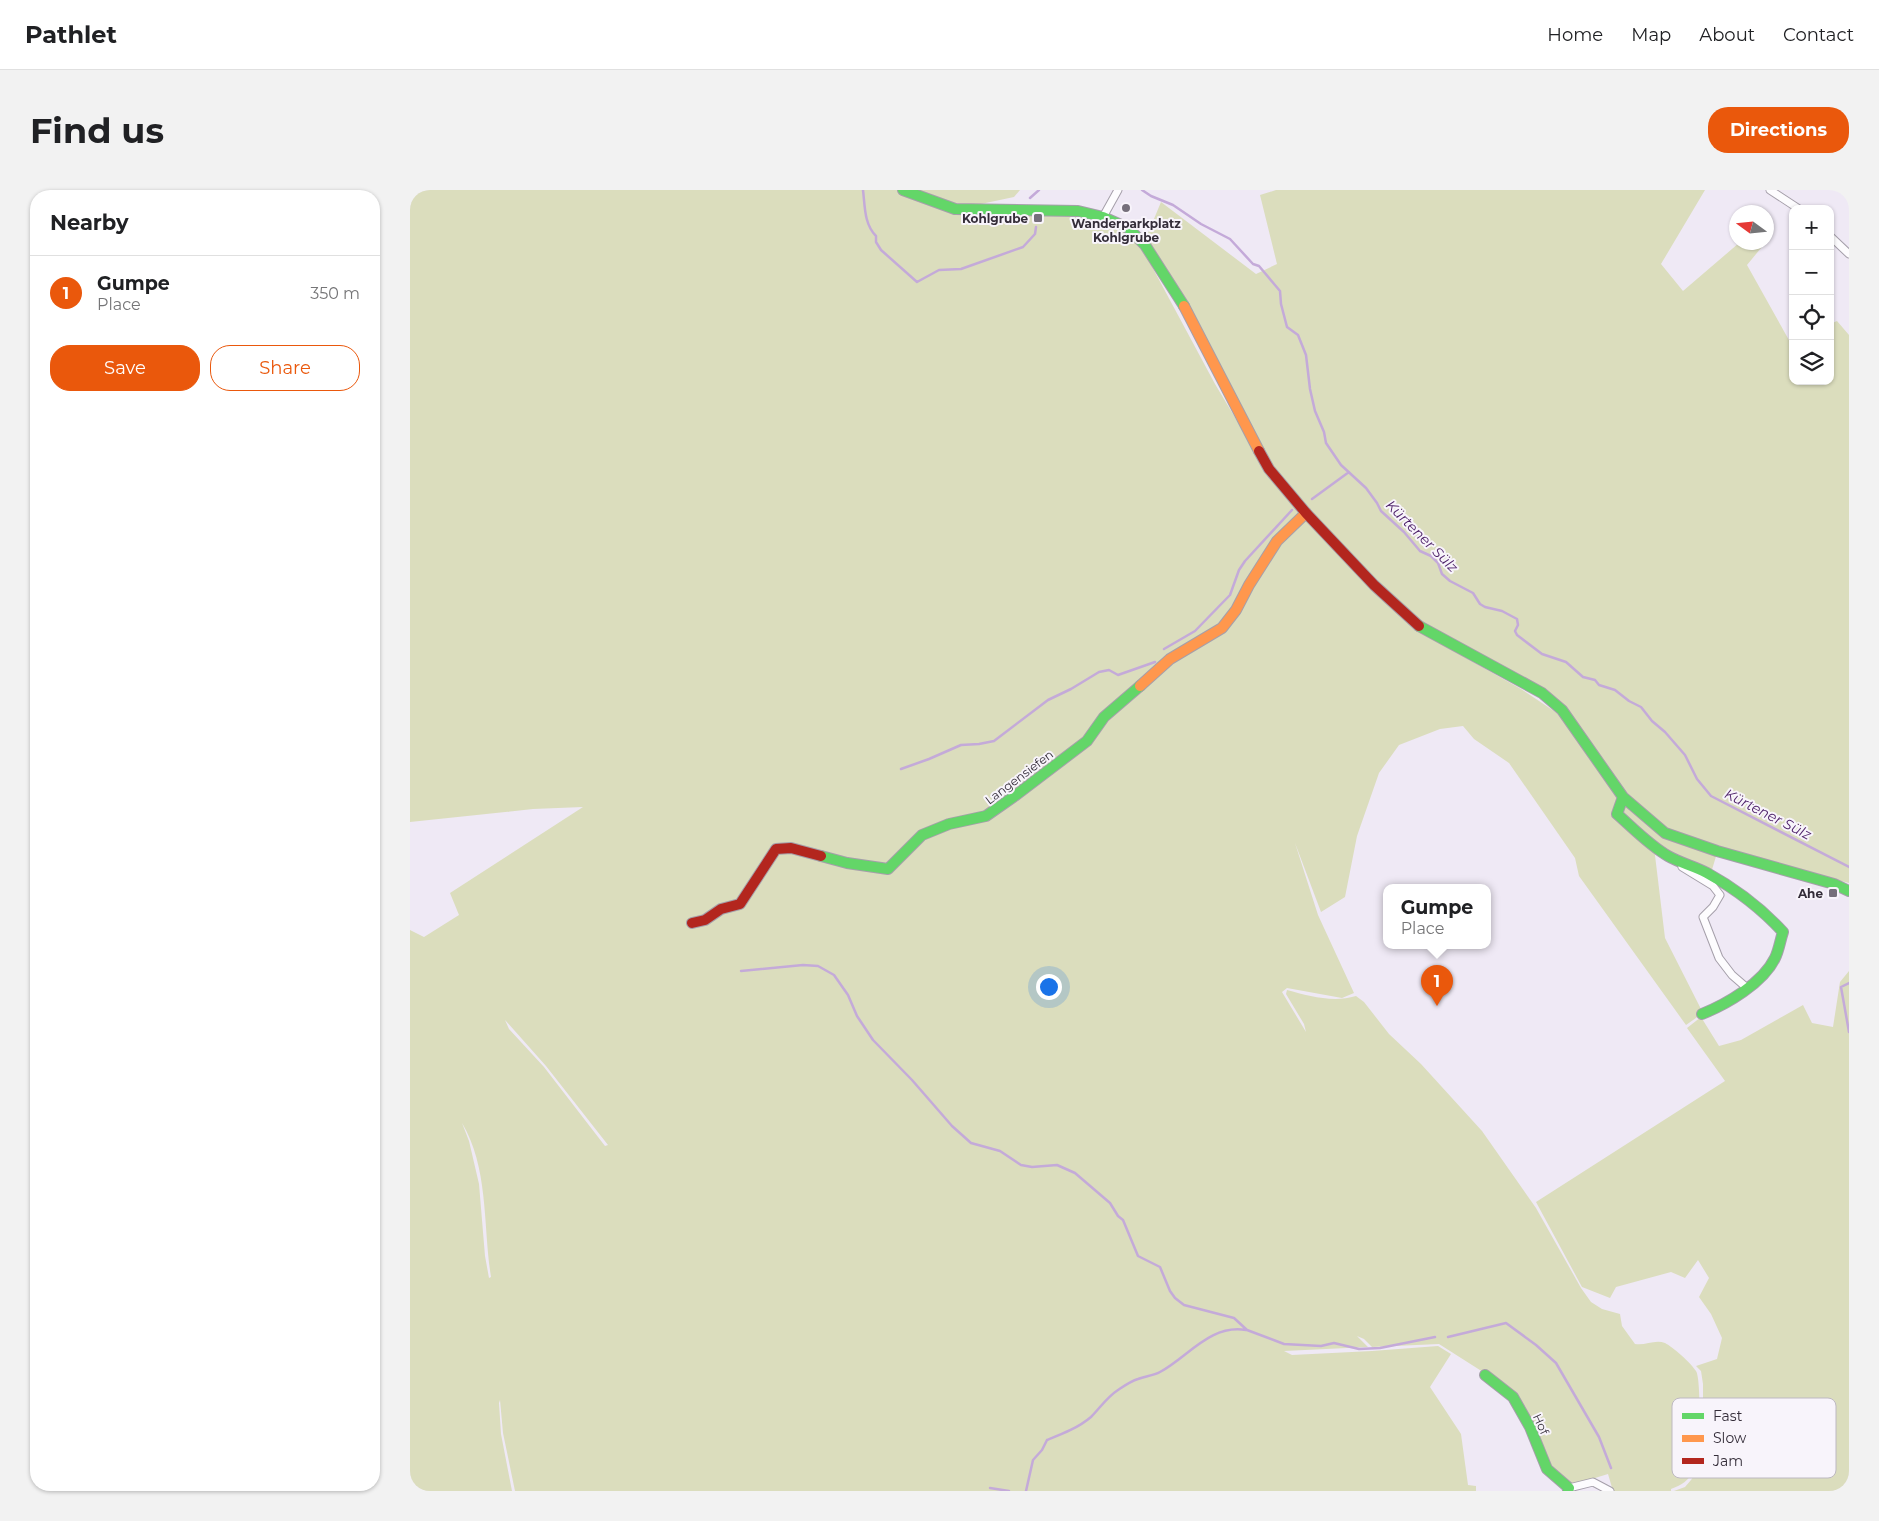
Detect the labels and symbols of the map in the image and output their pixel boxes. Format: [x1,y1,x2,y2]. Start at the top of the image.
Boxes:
marker: Wanderparkplatz Kohlgrube [1120,202,1132,214]
north arrow [1729,205,1774,250]
place label: Kohlgrube [962,211,1028,226]
marker: Kohlgrube [1032,212,1044,224]
place label: Wanderparkplatz Kohlgrube [1071,216,1181,245]
water label: Kürtener Sülz [1382,496,1463,577]
street label: Langensiefen [982,746,1056,808]
water label: Kürtener Sülz [1722,784,1815,844]
place label: Ahe [1797,886,1823,901]
marker: Ahe [1827,887,1839,899]
pin: 1 [1421,965,1453,1006]
your location [1036,974,1062,1000]
legend [1672,1398,1836,1478]
text: Fast [1713,1407,1743,1425]
street label: Hof [1530,1411,1553,1438]
text: Slow [1713,1429,1747,1447]
text: Jam [1712,1452,1743,1470]

